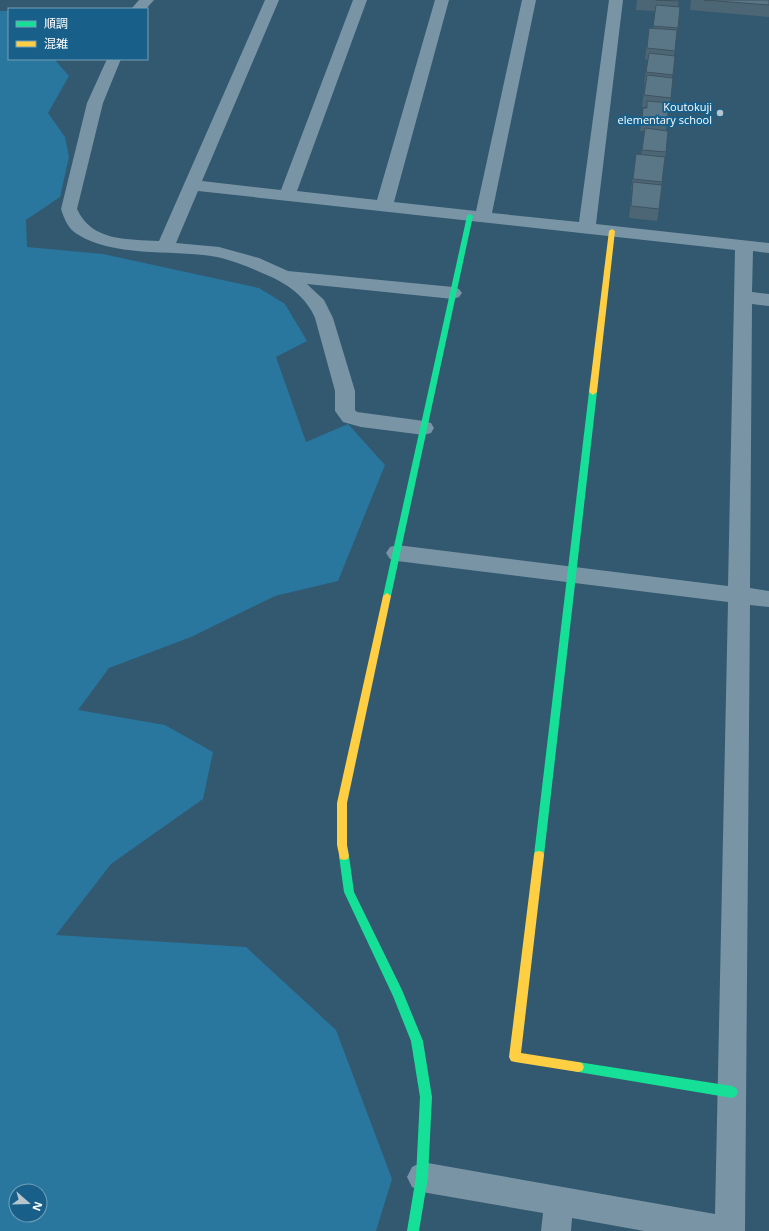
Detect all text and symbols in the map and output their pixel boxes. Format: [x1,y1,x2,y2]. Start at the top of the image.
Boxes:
legend [8,8,148,60]
text: 順調 [44,15,68,32]
text: 混雑 [44,35,68,52]
place label: Koutokuji elementary school [618,99,712,127]
marker: Koutokuji elementary school [715,108,725,118]
north arrow [8,1183,48,1223]
text: N [29,1200,46,1213]

